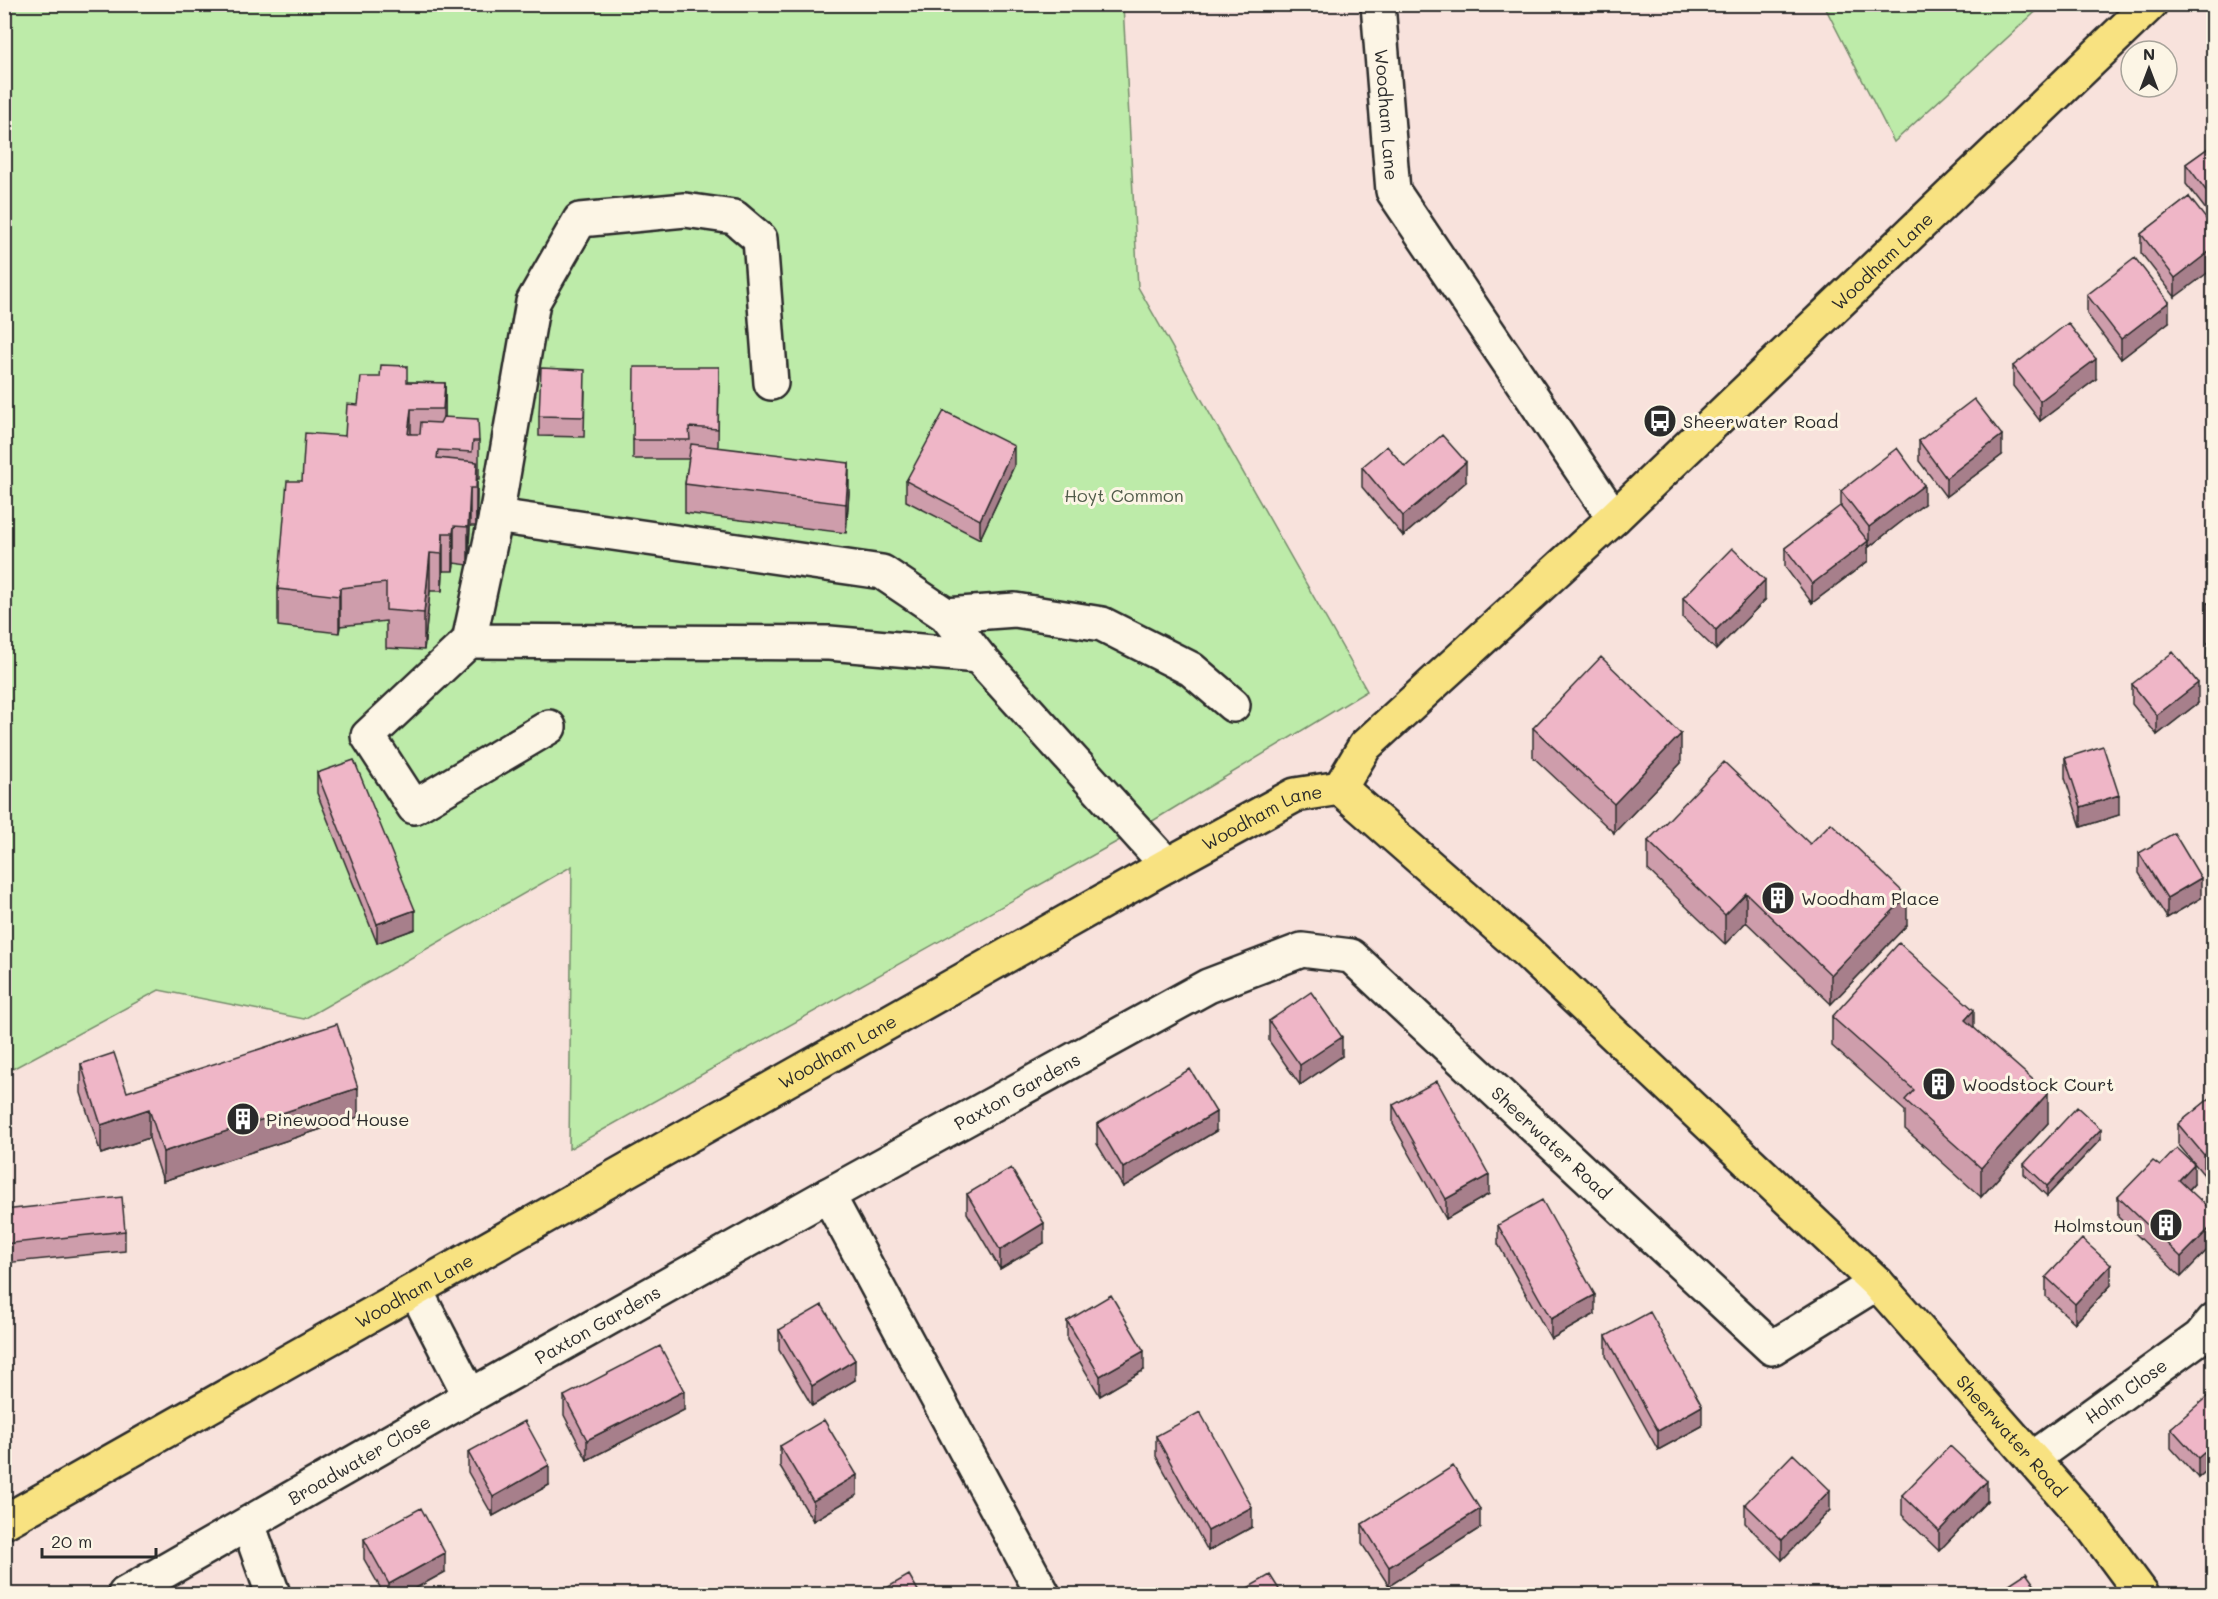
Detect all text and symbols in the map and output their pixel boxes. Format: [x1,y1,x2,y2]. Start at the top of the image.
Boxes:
north arrow [2119,39,2179,99]
text: N [2143,43,2155,64]
street label: Woodham Lane [1370,48,1404,181]
street label: Woodham Lane [1826,207,1938,315]
bus stop icon: Sheerwater Road [1642,403,1678,439]
place label: Sheerwater Road [1683,409,1838,433]
park label: Hoyt Common [1064,483,1184,507]
street label: Woodham Lane [1197,779,1324,856]
building icon: Woodham Place [1760,880,1796,916]
place label: Woodham Place [1801,886,1940,910]
street label: Woodham Lane [774,1008,901,1094]
street label: Paxton Gardens [950,1047,1084,1135]
building icon: Woodstock Court [1921,1066,1957,1102]
place label: Woodstock Court [1962,1072,2114,1096]
street label: Sheerwater Road [1486,1081,1617,1204]
building icon: Pinewood House [225,1101,261,1137]
place label: Pinewood House [266,1107,409,1131]
building icon: Holmstoun [2148,1207,2184,1243]
place label: Holmstoun [2053,1213,2143,1237]
street label: Woodham Lane [351,1247,477,1333]
street label: Paxton Gardens [530,1280,665,1369]
street label: Holm Close [2080,1353,2172,1429]
street label: Sheerwater Road [1951,1369,2072,1502]
street label: Broadwater Close [284,1409,435,1510]
scale bar [42,1521,156,1559]
text: 20 m [51,1529,92,1553]

